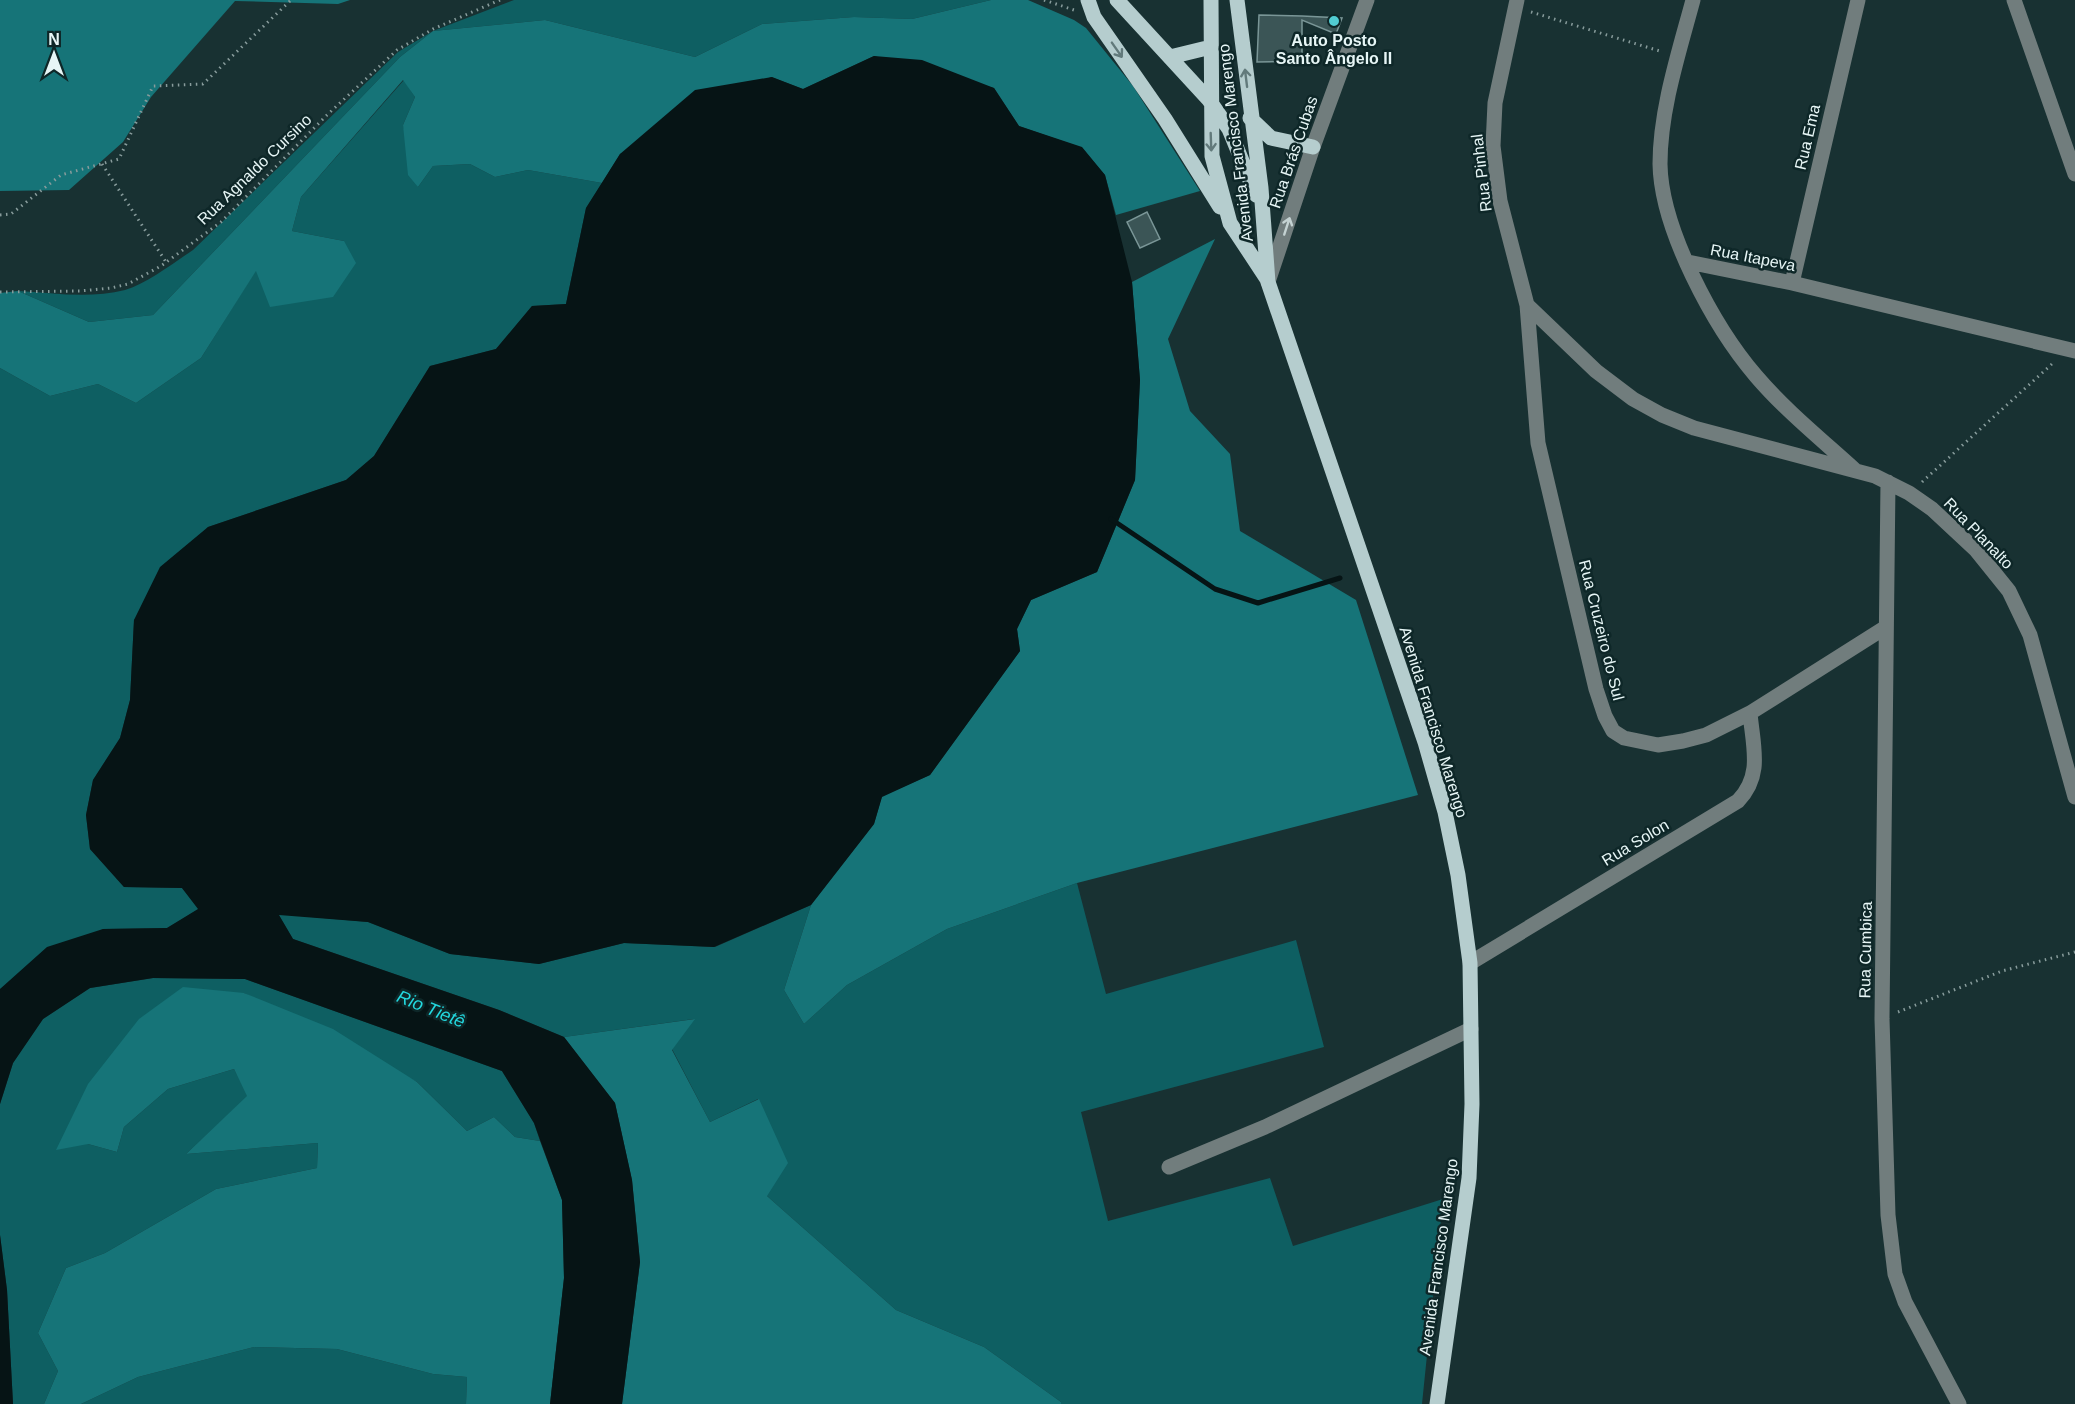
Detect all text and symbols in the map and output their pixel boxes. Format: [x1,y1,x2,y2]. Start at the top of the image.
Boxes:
marker: Auto Posto Santo Ângelo II [1327,14,1341,28]
north arrow [24,24,84,84]
text: N [48,31,60,48]
place label: Auto Posto Santo Ângelo II [1276,32,1392,67]
one-way arrow [1111,41,1123,58]
street label: Avenida Francisco Marengo [1215,43,1256,243]
one-way arrow [1240,68,1251,88]
street label: Rua Brás Cubas [1266,94,1321,210]
street label: Rua Ema [1792,103,1823,172]
street label: Rua Agnaldo Cursino [194,111,315,228]
one-way arrow [1206,132,1217,152]
street label: Rua Pinhal [1468,133,1495,213]
one-way arrow [1282,217,1293,236]
street label: Rua Itapeva [1709,241,1797,274]
street label: Rua Planalto [1941,494,2017,572]
street label: Rua Cruzeiro do Sul [1576,558,1627,702]
street label: Avenida Francisco Marengo [1396,625,1471,820]
street label: Rua Solon [1599,816,1672,869]
street label: Rua Cumbica [1856,901,1875,999]
water label: Rio Tietê [394,986,468,1032]
street label: Avenida Francisco Marengo [1416,1157,1461,1357]

